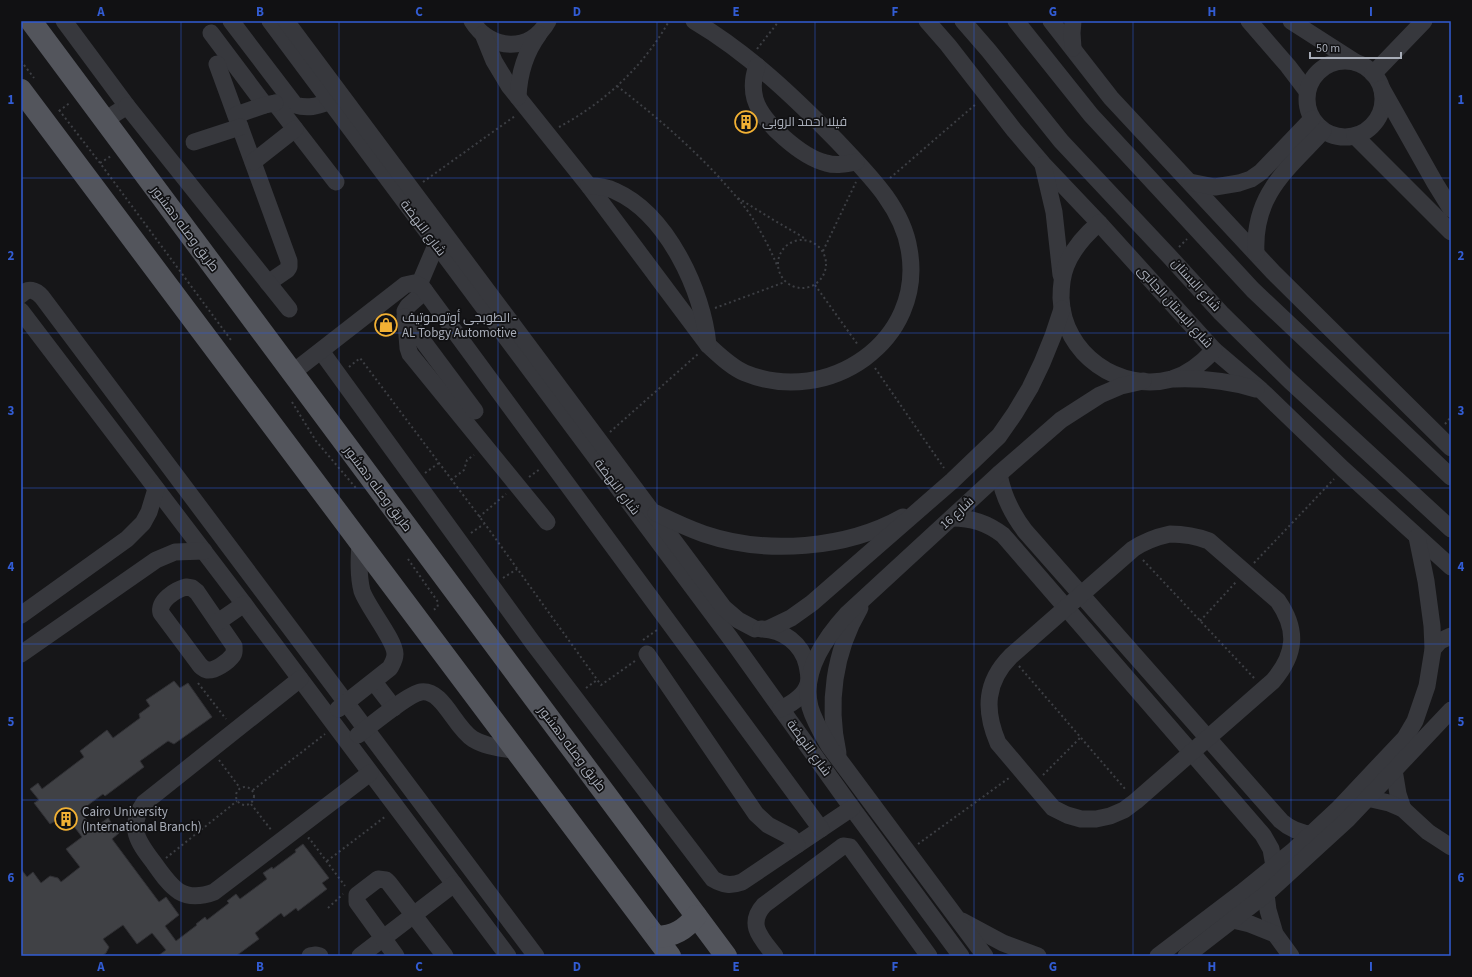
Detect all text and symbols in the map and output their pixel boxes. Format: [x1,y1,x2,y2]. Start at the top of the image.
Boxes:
text: A [96,3,105,21]
text: B [256,3,264,21]
text: C [415,3,423,21]
text: D [573,3,581,21]
text: E [732,3,740,21]
text: F [892,3,899,21]
text: G [1049,3,1057,21]
text: H [1208,3,1216,21]
text: I [1369,3,1373,21]
scale bar [1310,34,1401,60]
text: 50 m [1316,40,1340,57]
text: 1 [8,91,15,109]
text: 1 [1458,91,1465,109]
building icon: فيلا احمد الروبى [733,109,759,135]
place label: فيلا احمد الروبى [762,113,847,131]
street label: طريق وصله دهشور [146,182,223,276]
street label: شارع النهضة [396,196,450,260]
text: 2 [8,247,15,265]
text: 2 [1458,247,1465,265]
street label: شارع البستان [1167,254,1225,316]
street label: شارع البستان الجانبى [1133,262,1217,352]
place label: الطوبجى أوتوموتيف - AL Tobgy Automotive [402,309,517,342]
shop icon: الطوبجى أوتوموتيف - AL Tobgy Automotive [373,312,399,338]
text: 3 [8,402,15,420]
text: 3 [1458,402,1465,420]
street label: طريق وصله دهشور [339,442,416,536]
street label: شارع النهضة [590,455,644,519]
street label: شارع 16 [936,493,978,533]
text: 4 [8,558,15,576]
text: 4 [1458,558,1465,576]
street label: طريق وصله دهشور [533,702,610,796]
text: 5 [8,713,15,731]
text: 5 [1458,713,1465,731]
street label: شارع النهضة [782,716,836,780]
place label: Cairo University (International Branch) [82,803,202,836]
building icon: Cairo University (International Branch) [53,806,79,832]
text: 6 [8,869,15,887]
text: 6 [1458,869,1465,887]
text: A [96,958,105,976]
text: B [256,958,264,976]
text: C [415,958,423,976]
text: D [573,958,581,976]
text: E [732,958,740,976]
text: F [892,958,899,976]
text: G [1049,958,1057,976]
text: H [1208,958,1216,976]
text: I [1369,958,1373,976]

